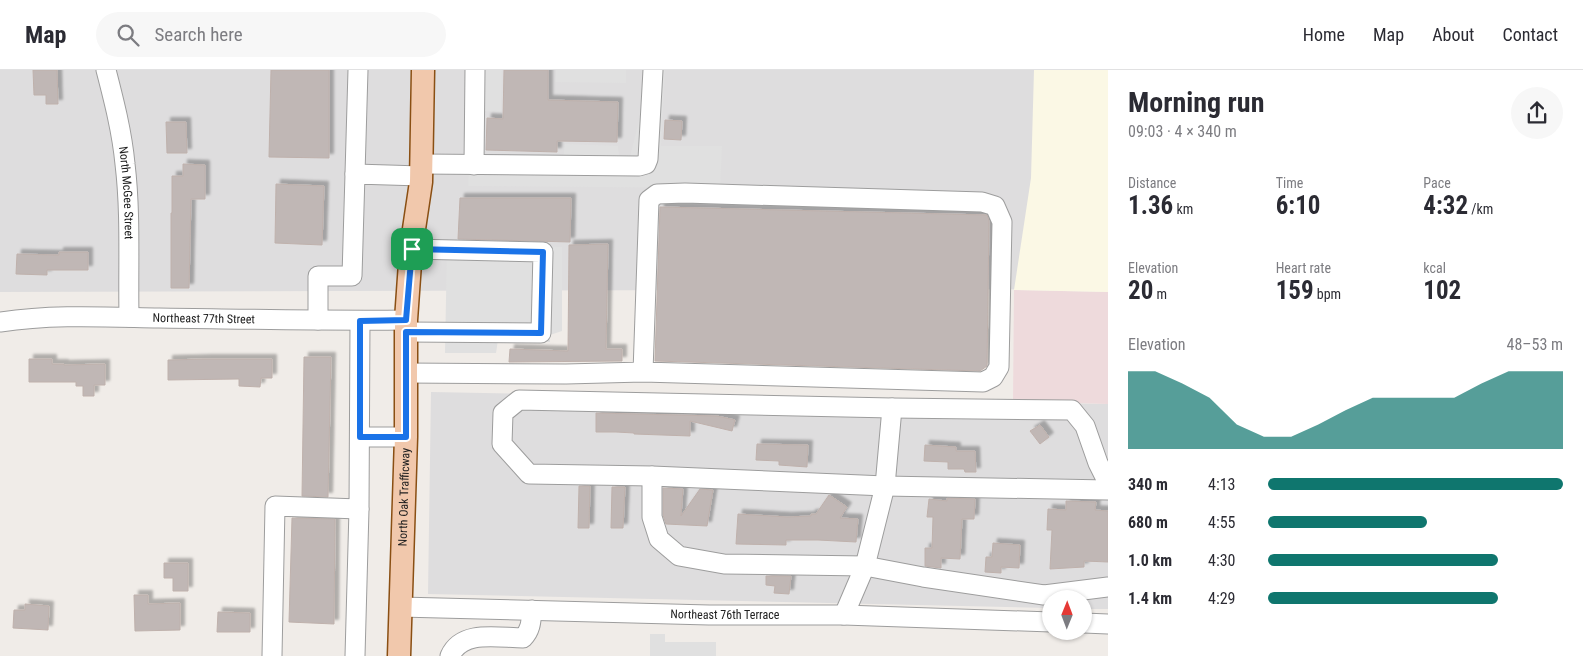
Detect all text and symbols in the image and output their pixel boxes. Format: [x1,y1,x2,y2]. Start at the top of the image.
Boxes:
search box [96,12,446,57]
text: Map [25,21,66,49]
icon: search [114,21,142,49]
text: Search here [154,23,243,46]
text: Home [1303,24,1345,45]
text: Map [1373,24,1404,45]
text: About [1432,24,1474,45]
text: Contact [1502,24,1558,45]
text: Morning run [1128,86,1264,119]
button: share [1511,87,1563,139]
text: 09:03 · 4 × 340 m [1128,122,1237,141]
street label: North McGee Street [116,145,136,240]
text: Distance [1128,175,1176,191]
text: Time [1276,175,1303,191]
text: Pace [1423,175,1451,191]
text: 1.36 [1128,191,1173,220]
text: 6:10 [1276,191,1320,220]
text: 4:32 [1423,191,1468,220]
text: km [1173,201,1193,217]
text: /km [1468,201,1493,217]
pin [391,228,433,270]
icon: arrive [398,235,426,263]
text: Elevation [1128,260,1178,276]
text: Heart rate [1276,260,1331,276]
text: kcal [1423,260,1446,276]
text: 20 [1128,276,1153,305]
text: 159 [1276,276,1314,305]
text: 102 [1423,276,1461,305]
text: m [1153,286,1167,302]
text: bpm [1314,286,1341,302]
street label: Northeast 77th Street [153,311,255,326]
text: Elevation [1128,335,1186,354]
text: 48–53 m [1507,335,1563,354]
street label: North Oak Trafficway [396,448,413,546]
text: 340 m [1128,475,1168,494]
text: 4:13 [1208,475,1235,494]
text: 680 m [1128,513,1168,532]
text: 4:55 [1208,513,1235,532]
text: 1.0 km [1128,551,1172,570]
text: 4:30 [1208,551,1235,570]
text: 1.4 km [1128,589,1172,608]
text: 4:29 [1208,589,1235,608]
north arrow [1042,590,1092,640]
map controls [1042,590,1092,640]
street label: Northeast 76th Terrace [670,607,780,622]

